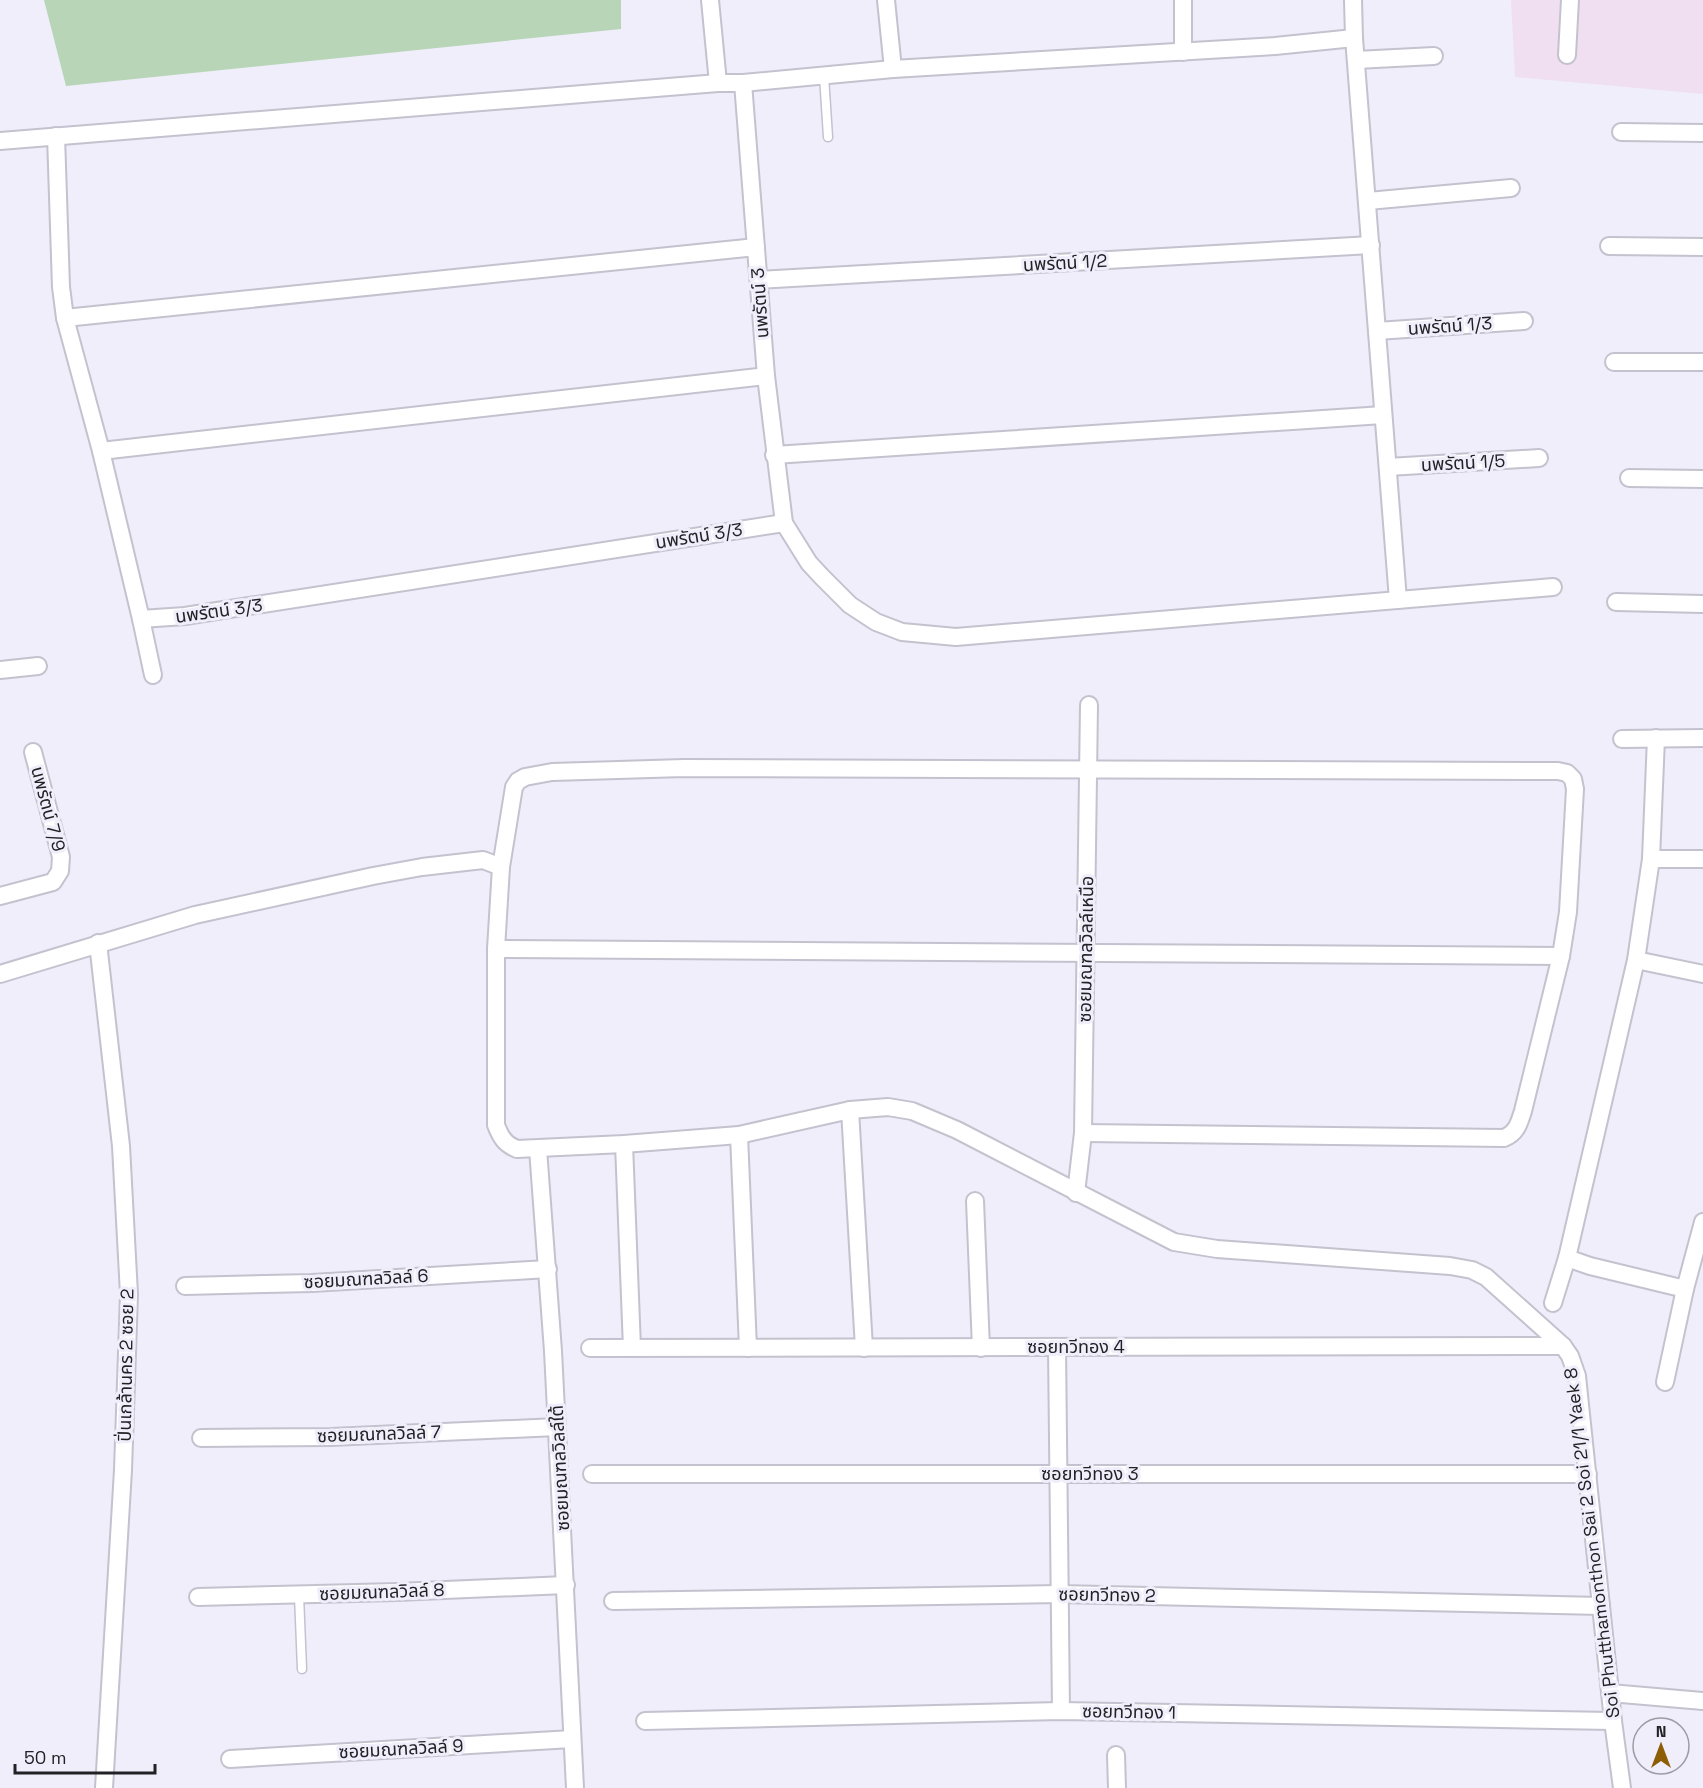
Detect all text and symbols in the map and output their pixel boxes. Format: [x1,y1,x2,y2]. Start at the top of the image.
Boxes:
street label: นพรัตน์ 1/2 [1022,249,1108,276]
street label: นพรัตน์ 3 [746,267,773,339]
street label: นพรัตน์ 1/3 [1407,311,1493,340]
street label: นพรัตน์ 1/5 [1420,449,1506,476]
street label: นพรัตน์ 3/3 [654,517,744,554]
street label: นพรัตน์ 3/3 [174,593,264,628]
street label: นพรัตน์ 7/9 [26,764,71,854]
street label: ซอยมณฑลวิลล์เหนือ [1073,875,1098,1023]
street label: ซอยมณฑลวิลล์ 6 [303,1264,429,1293]
street label: ปิ่นเกล้านคร 2 ซอย 2 [113,1288,138,1442]
street label: ซอยทวีทอง 4 [1027,1335,1125,1358]
street label: Soi Phutthamonthon Sai 2 Soi 21/1 Yaek 8 [1559,1367,1624,1719]
street label: ซอยมณฑลวิลล์ใต้ [545,1405,574,1531]
street label: ซอยมณฑลวิลล์ 7 [317,1420,441,1447]
street label: ซอยทวีทอง 3 [1041,1462,1139,1485]
street label: ซอยมณฑลวิลล์ 8 [319,1578,445,1605]
street label: ซอยทวีทอง 2 [1058,1582,1156,1607]
street label: ซอยทวีทอง 1 [1082,1699,1176,1724]
north arrow [1631,1716,1691,1776]
text: N [1656,1721,1666,1742]
street label: ซอยมณฑลวิลล์ 9 [338,1734,464,1763]
scale bar [15,1737,154,1775]
text: 50 m [24,1746,66,1769]

